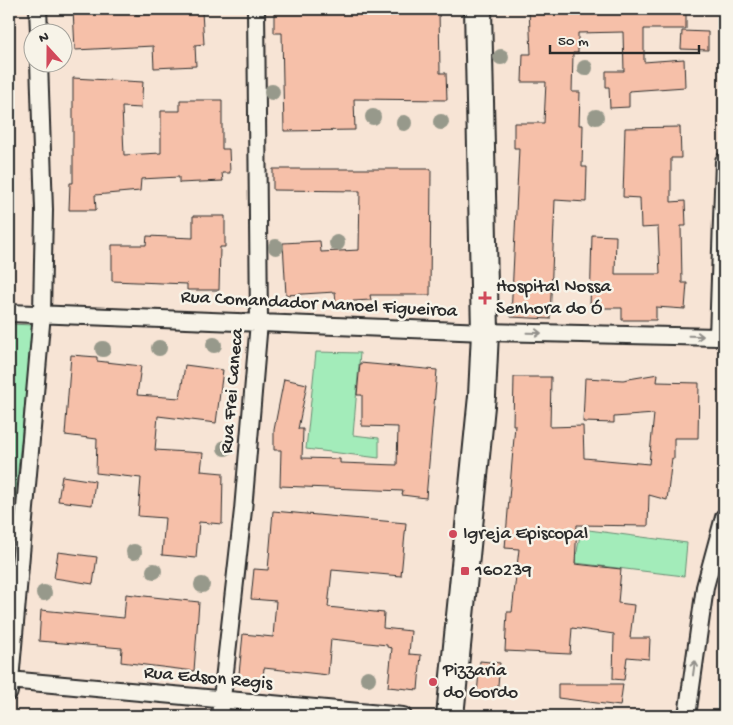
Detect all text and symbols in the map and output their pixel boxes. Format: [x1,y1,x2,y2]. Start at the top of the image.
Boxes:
north arrow [22,22,72,72]
scale bar [550,22,699,54]
text: N [37,29,52,48]
text: 50 m [558,33,589,51]
place label: Hospital Nossa Senhora do Ó [496,276,612,321]
street label: Rua Comandador Manoel Figueiroa [180,286,459,324]
marker: Hospital Nossa Senhora do Ó [478,291,492,305]
street label: Rua Frei Caneca [216,326,250,455]
one-way arrow [525,328,541,338]
one-way arrow [688,331,704,341]
place label: Igreja Episcopal [463,523,588,546]
marker: Igreja Episcopal [447,528,459,540]
place label: 160239 [474,560,532,583]
marker: 160239 [459,565,471,577]
place label: Pizzaria do Gordo [442,660,518,705]
one-way arrow [689,660,699,676]
street label: Rua Edson Regis [143,662,274,696]
marker: Pizzaria do Gordo [427,676,439,688]

